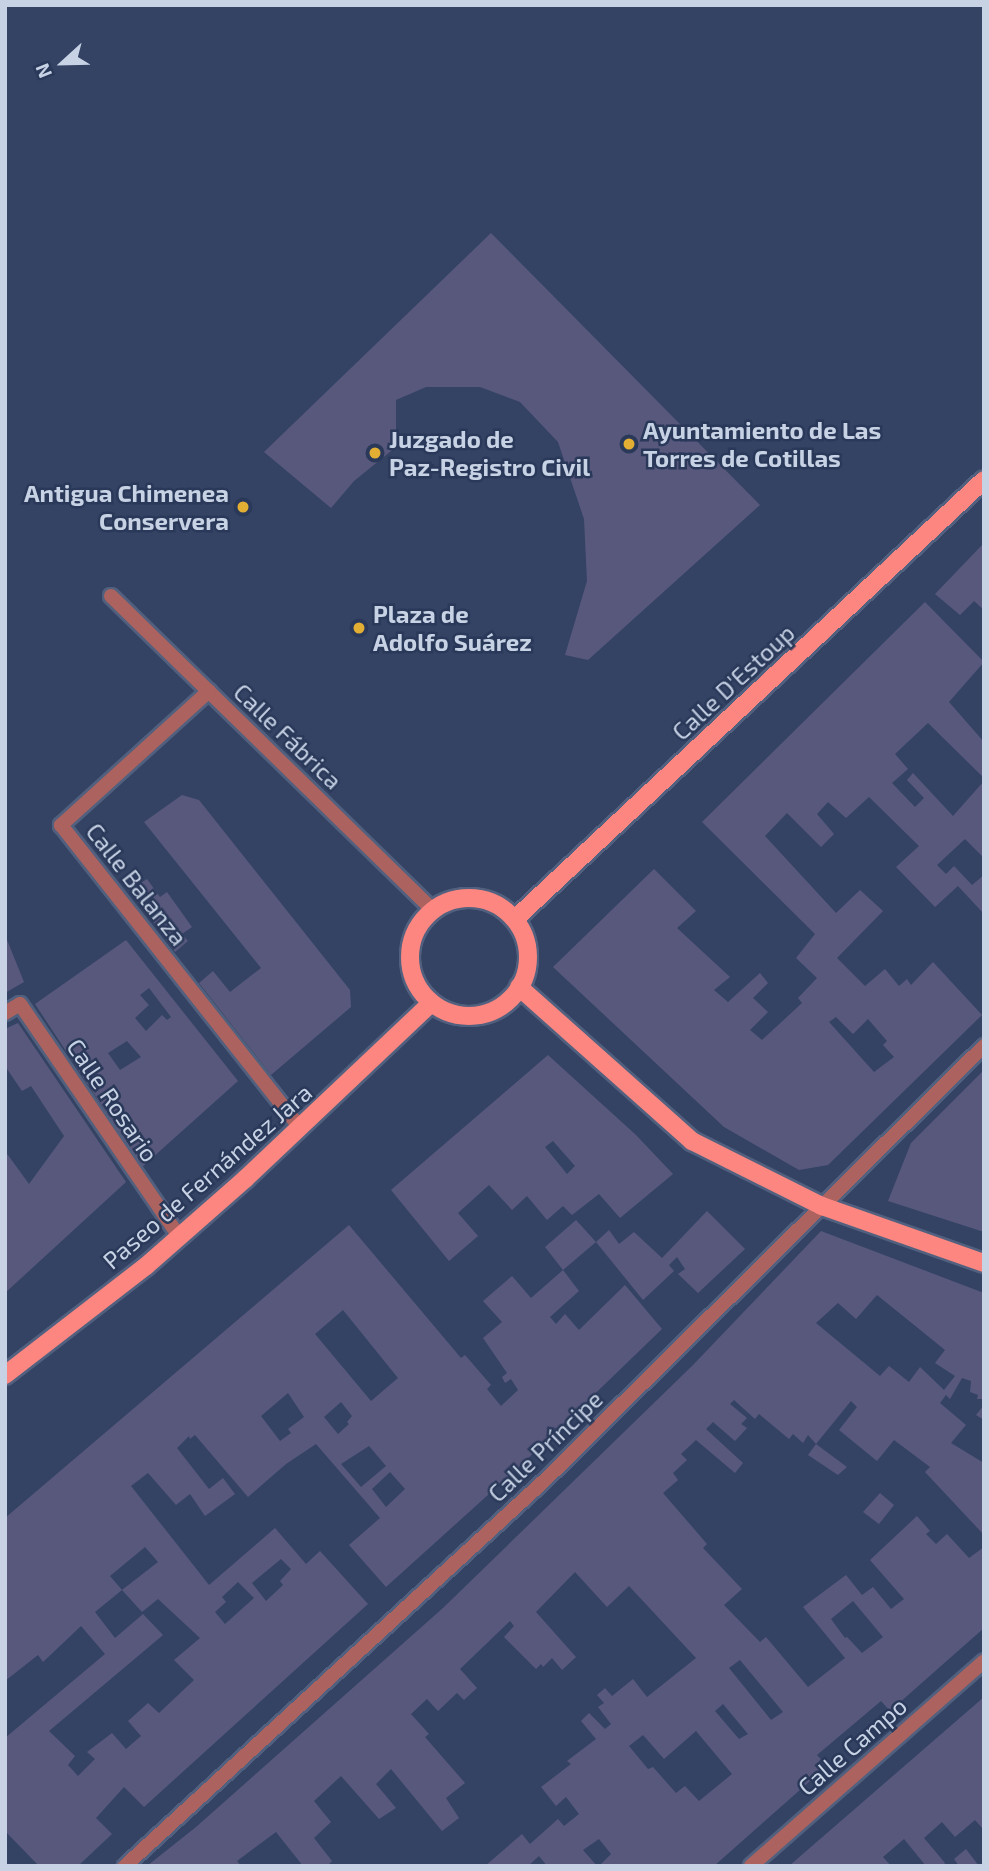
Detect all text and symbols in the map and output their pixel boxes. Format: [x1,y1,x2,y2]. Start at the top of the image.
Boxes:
north arrow [28,28,98,98]
text: N [30,60,56,82]
place label: Ayuntamiento de Las Torres de Cotillas [643,416,881,472]
place label: Juzgado de Paz-Registro Civil [389,425,590,481]
marker: Ayuntamiento de Las Torres de Cotillas [621,436,637,452]
marker: Juzgado de Paz-Registro Civil [367,445,383,461]
place label: Antigua Chimenea Conservera [24,479,229,535]
marker: Antigua Chimenea Conservera [235,499,251,515]
place label: Plaza de Adolfo Suárez [373,600,532,656]
street label: Calle D'Estoup [666,618,800,746]
marker: Plaza de Adolfo Suárez [351,620,367,636]
street label: Calle Fábrica [228,677,348,795]
street label: Calle Balanza [80,817,194,951]
street label: Calle Rosario [61,1033,165,1167]
street label: Paseo de Fernández Jara [97,1077,317,1275]
street label: Calle Príncipe [482,1384,608,1508]
street label: Calle Campo [792,1691,912,1801]

